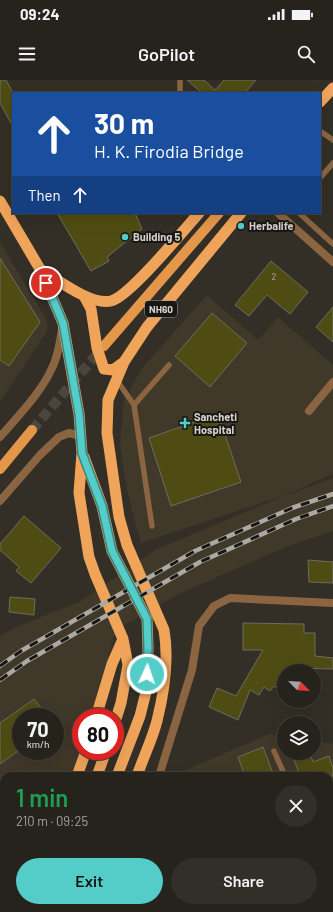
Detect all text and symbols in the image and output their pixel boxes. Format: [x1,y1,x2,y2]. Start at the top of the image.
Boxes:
text: 09:24 [20,5,59,23]
icon: menu [16,43,38,65]
text: GoPilot [138,43,195,65]
icon: search [295,43,317,65]
text: 30 m [94,106,154,140]
icon: ahead [28,108,80,160]
text: H. K. Firodia Bridge [94,140,244,162]
icon: ahead [69,184,91,206]
text: Then [28,186,61,204]
place label: Herbalife [249,219,294,232]
marker: Herbalife [236,221,246,231]
place label: Building 5 [133,230,181,243]
marker: Building 5 [120,232,130,242]
pin [29,266,63,300]
house number: 2 [272,271,277,282]
icon: arrive [35,272,57,294]
road number: NH60 [145,301,177,317]
place label: Sancheti Hospital [194,410,237,436]
marker: Sancheti Hospital [179,417,191,429]
position arrow [126,653,168,695]
north arrow [277,664,321,708]
map controls [277,664,321,760]
speed limit sign: 80 [72,708,124,760]
button: layers [277,716,321,760]
text: 70 [27,717,49,741]
text: km/h [27,738,49,750]
text: 1 min [16,783,68,812]
button: close [275,785,317,827]
text: 210 m · 09:25 [16,813,88,829]
button: Exit [16,858,163,904]
button: Share [171,858,317,904]

